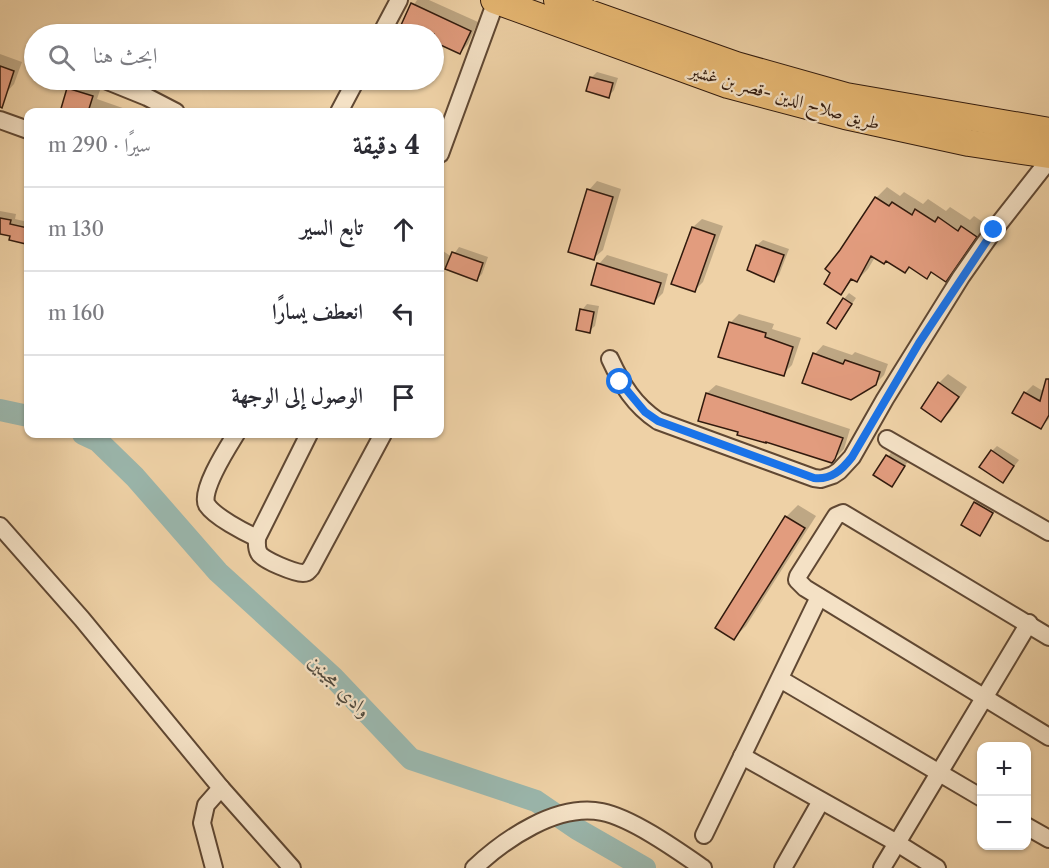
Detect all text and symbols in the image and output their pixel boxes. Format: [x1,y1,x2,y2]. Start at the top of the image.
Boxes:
search box [24,24,444,90]
icon: search [45,41,78,74]
text: ابحث هنا [93,42,158,69]
street label: طريق صلاح الدين -قصر بن غشير [684,59,883,139]
text: 4 دقيقة [353,129,420,161]
text: سيرًا · 290 m [48,133,151,157]
icon: ahead [387,213,420,246]
text: تابع السير [300,214,363,241]
route end [980,216,1006,242]
text: 130 m [48,217,104,241]
icon: left [387,297,420,330]
text: انعطف يسارًا [272,298,363,325]
text: 160 m [48,301,105,325]
route start [606,368,632,394]
icon: arrive [387,381,420,414]
text: الوصول إلى الوجهة [231,382,363,409]
water label: وادي مجينين [301,649,377,725]
map controls [977,742,1031,850]
button: + [977,742,1031,796]
button: − [977,796,1031,850]

